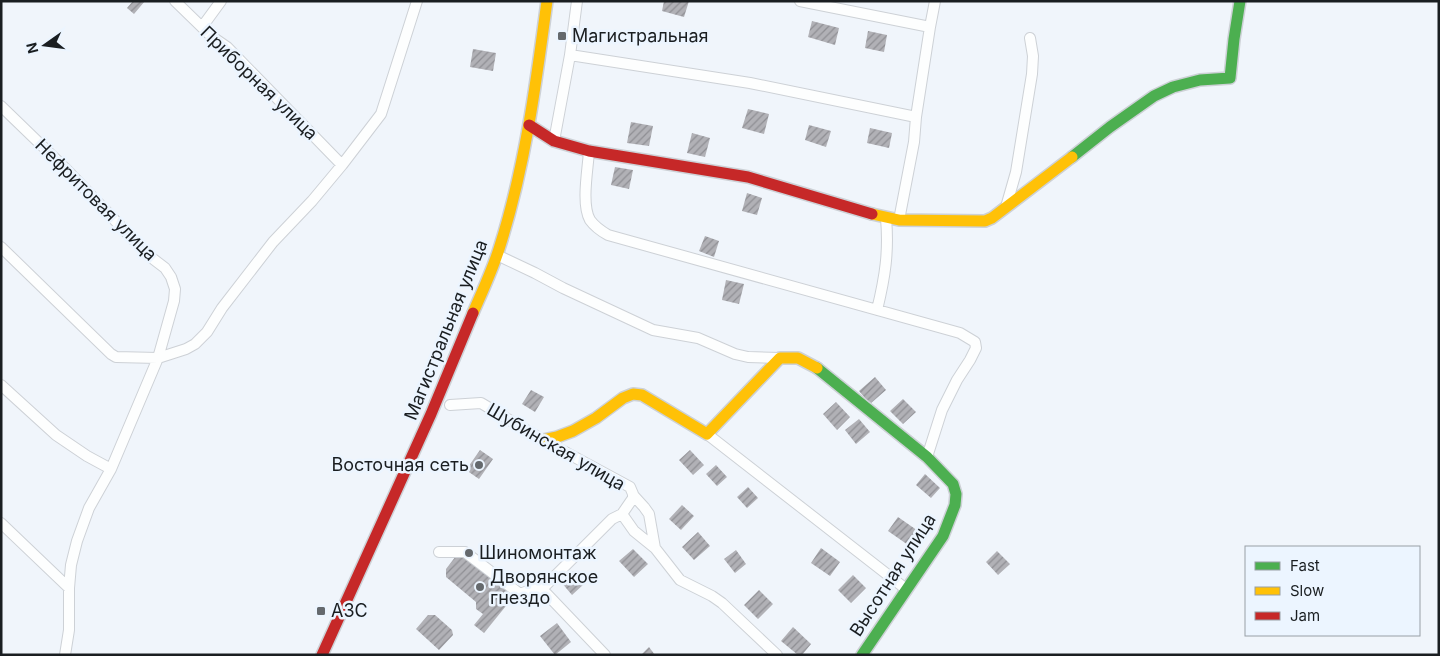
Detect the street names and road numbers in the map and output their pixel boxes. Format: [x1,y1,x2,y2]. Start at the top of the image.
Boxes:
street label: Приборная улица [196,21,322,144]
street label: Нефритовая улица [31,134,162,265]
street label: Магистральная улица [400,237,491,423]
street label: Шубинская улица [484,399,629,495]
street label: Высотная улица [845,510,940,640]

